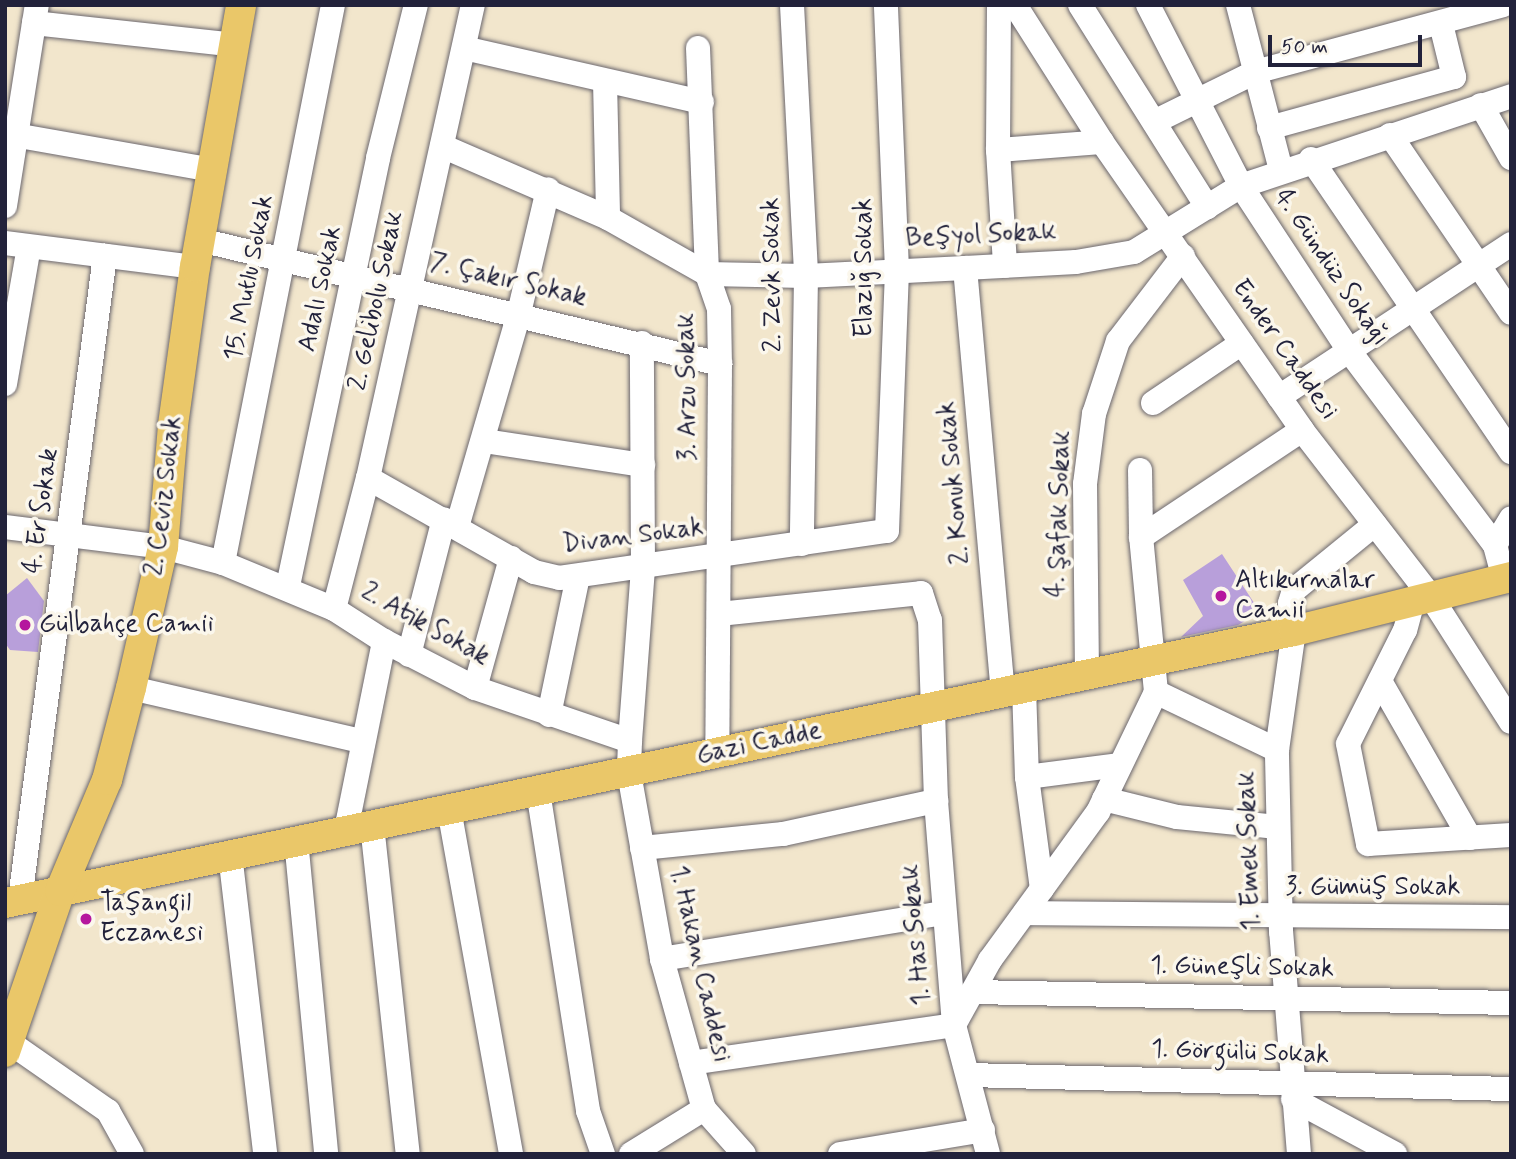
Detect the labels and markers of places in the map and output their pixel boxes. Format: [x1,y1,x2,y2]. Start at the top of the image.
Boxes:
place label: Altıkurnalar Camii [1235,565,1375,626]
marker: Altıkurnalar Camii [1213,588,1229,604]
place label: Gülbahçe Camii [39,609,214,641]
marker: Gülbahçe Camii [17,617,33,633]
place label: Taşangil Eczanesi [100,888,203,950]
marker: Taşangil Eczanesi [78,911,94,927]

